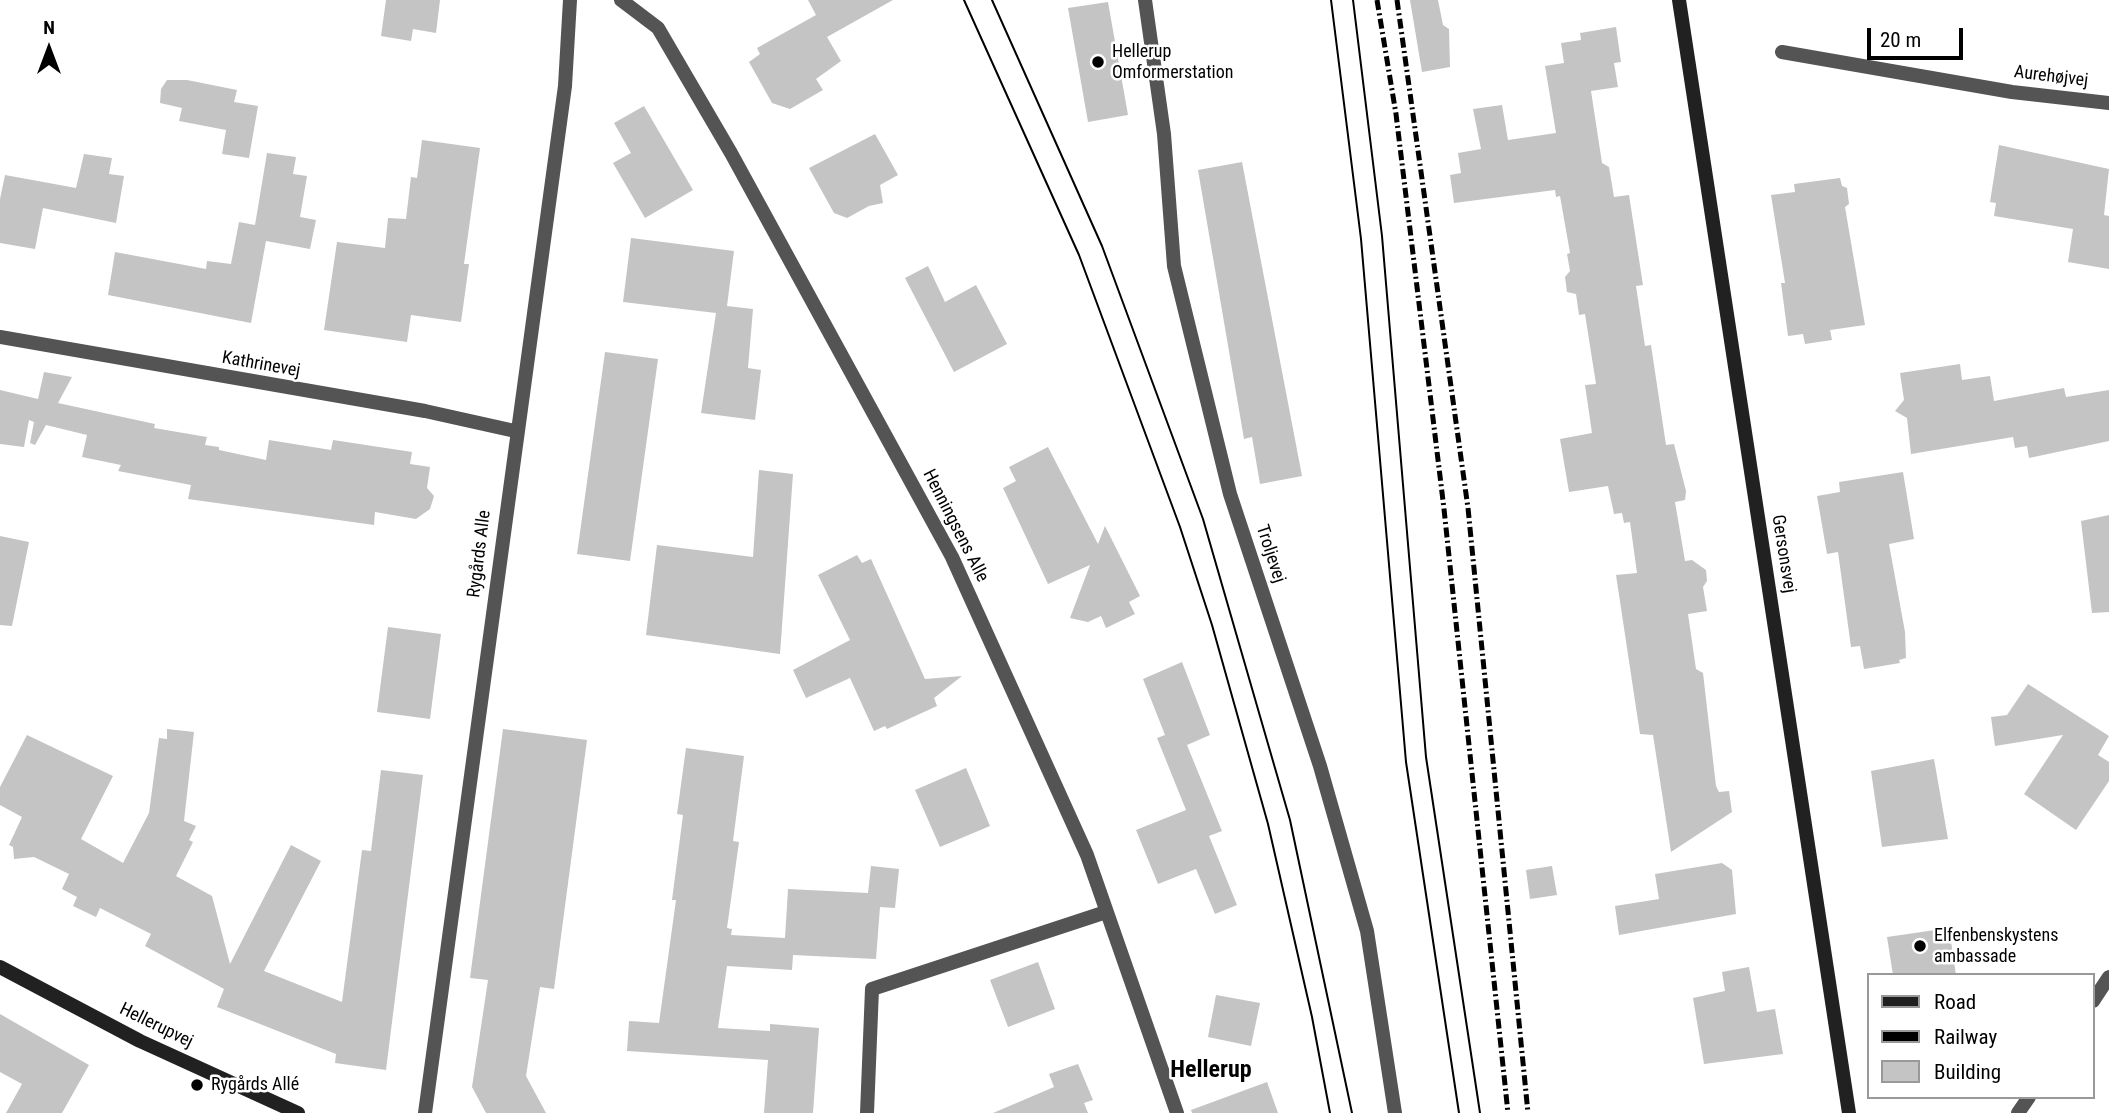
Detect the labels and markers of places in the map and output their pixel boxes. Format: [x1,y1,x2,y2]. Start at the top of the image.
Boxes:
place label: Hellerup Omformerstation [1112,41,1233,84]
marker: Hellerup Omformerstation [1090,54,1106,70]
place label: Elfenbenskystens ambassade [1934,925,2058,968]
marker: Elfenbenskystens ambassade [1912,938,1928,954]
place label: Rygårds Allé [211,1074,299,1096]
marker: Rygårds Allé [189,1077,205,1093]

